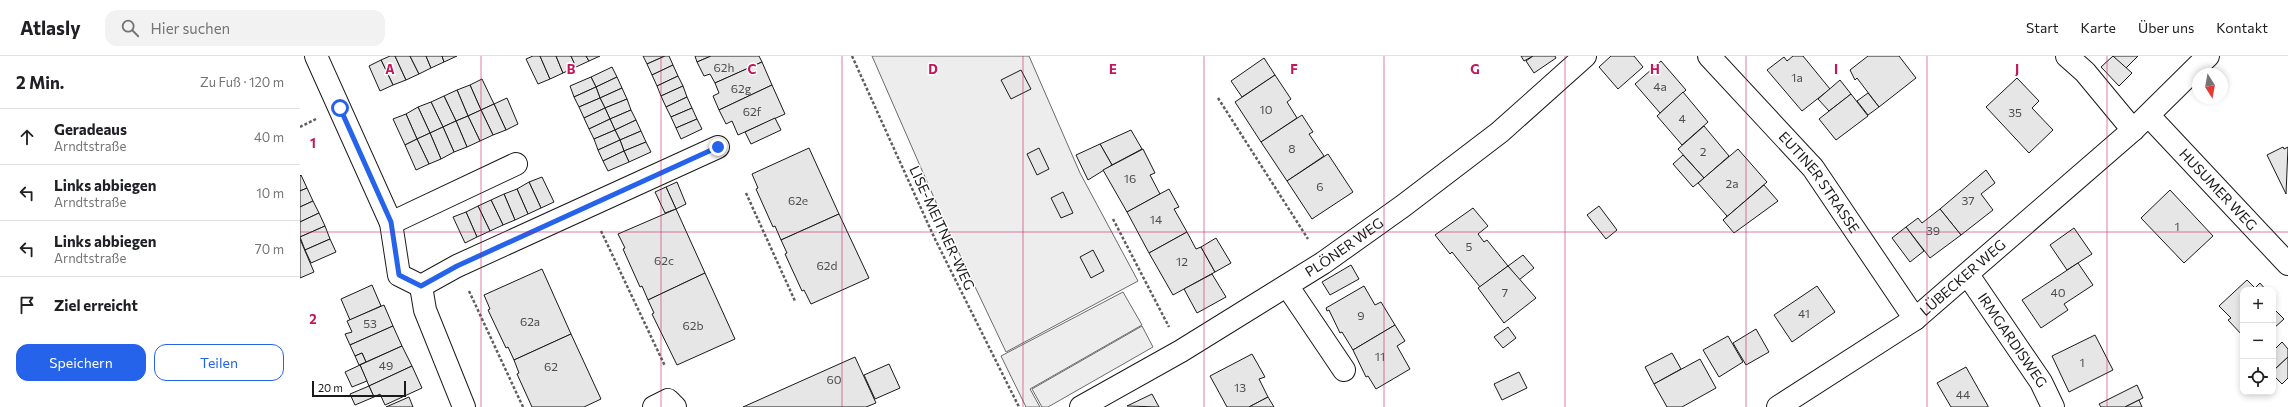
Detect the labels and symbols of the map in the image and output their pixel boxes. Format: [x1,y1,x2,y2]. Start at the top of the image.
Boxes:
house number: 62h [714,60,734,74]
text: A [385,61,395,77]
text: B [567,61,576,77]
text: C [748,61,757,77]
text: D [928,61,938,77]
text: E [1109,61,1117,77]
text: F [1290,61,1298,77]
text: G [1470,61,1480,77]
text: H [1650,61,1660,77]
text: I [1834,61,1838,77]
text: J [2015,61,2019,77]
north arrow [2192,68,2228,104]
house number: 1a [1791,70,1803,84]
house number: 4a [1653,79,1667,93]
house number: 62g [731,81,752,95]
route start [331,99,349,117]
house number: 10 [1260,102,1273,116]
house number: 62f [743,104,762,118]
house number: 35 [2008,105,2022,119]
house number: 4 [1678,111,1686,125]
street label: EUTINER STRASSE [1776,128,1863,236]
text: 1 [310,135,316,151]
route end [709,138,727,156]
house number: 8 [1288,141,1296,155]
house number: 2 [1700,144,1707,158]
street label: HUSUMER WEG [2176,145,2261,234]
street label: LISE-MEITNER-WEG [906,163,979,293]
house number: 16 [1124,171,1136,185]
house number: 2a [1726,176,1738,190]
house number: 6 [1316,179,1324,193]
house number: 62e [788,193,808,207]
house number: 37 [1961,193,1975,207]
house number: 14 [1150,212,1162,226]
street label: PLÖNER WEG [1302,214,1386,280]
house number: 1 [2174,219,2180,233]
house number: 39 [1926,223,1940,237]
street label: LÜBECKER WEG [1916,236,2009,319]
house number: 5 [1466,239,1473,253]
house number: 62c [654,253,674,267]
house number: 12 [1176,254,1188,268]
house number: 62d [817,258,837,272]
house number: 7 [1502,285,1508,299]
house number: 40 [2050,285,2066,299]
street label: IRMGARDISWEG [1975,289,2051,391]
house number: 41 [1798,306,1810,320]
house number: 9 [1357,308,1365,322]
text: 2 [309,311,317,327]
house number: 62a [520,314,540,328]
house number: 53 [363,316,377,330]
house number: 62b [682,318,704,332]
house number: 11 [1375,349,1385,363]
house number: 1 [2079,355,2085,369]
house number: 49 [379,358,393,372]
house number: 62 [544,359,558,373]
house number: 60 [826,372,842,386]
scale bar [312,379,406,398]
house number: 13 [1234,380,1246,394]
house number: 44 [1956,387,1970,401]

